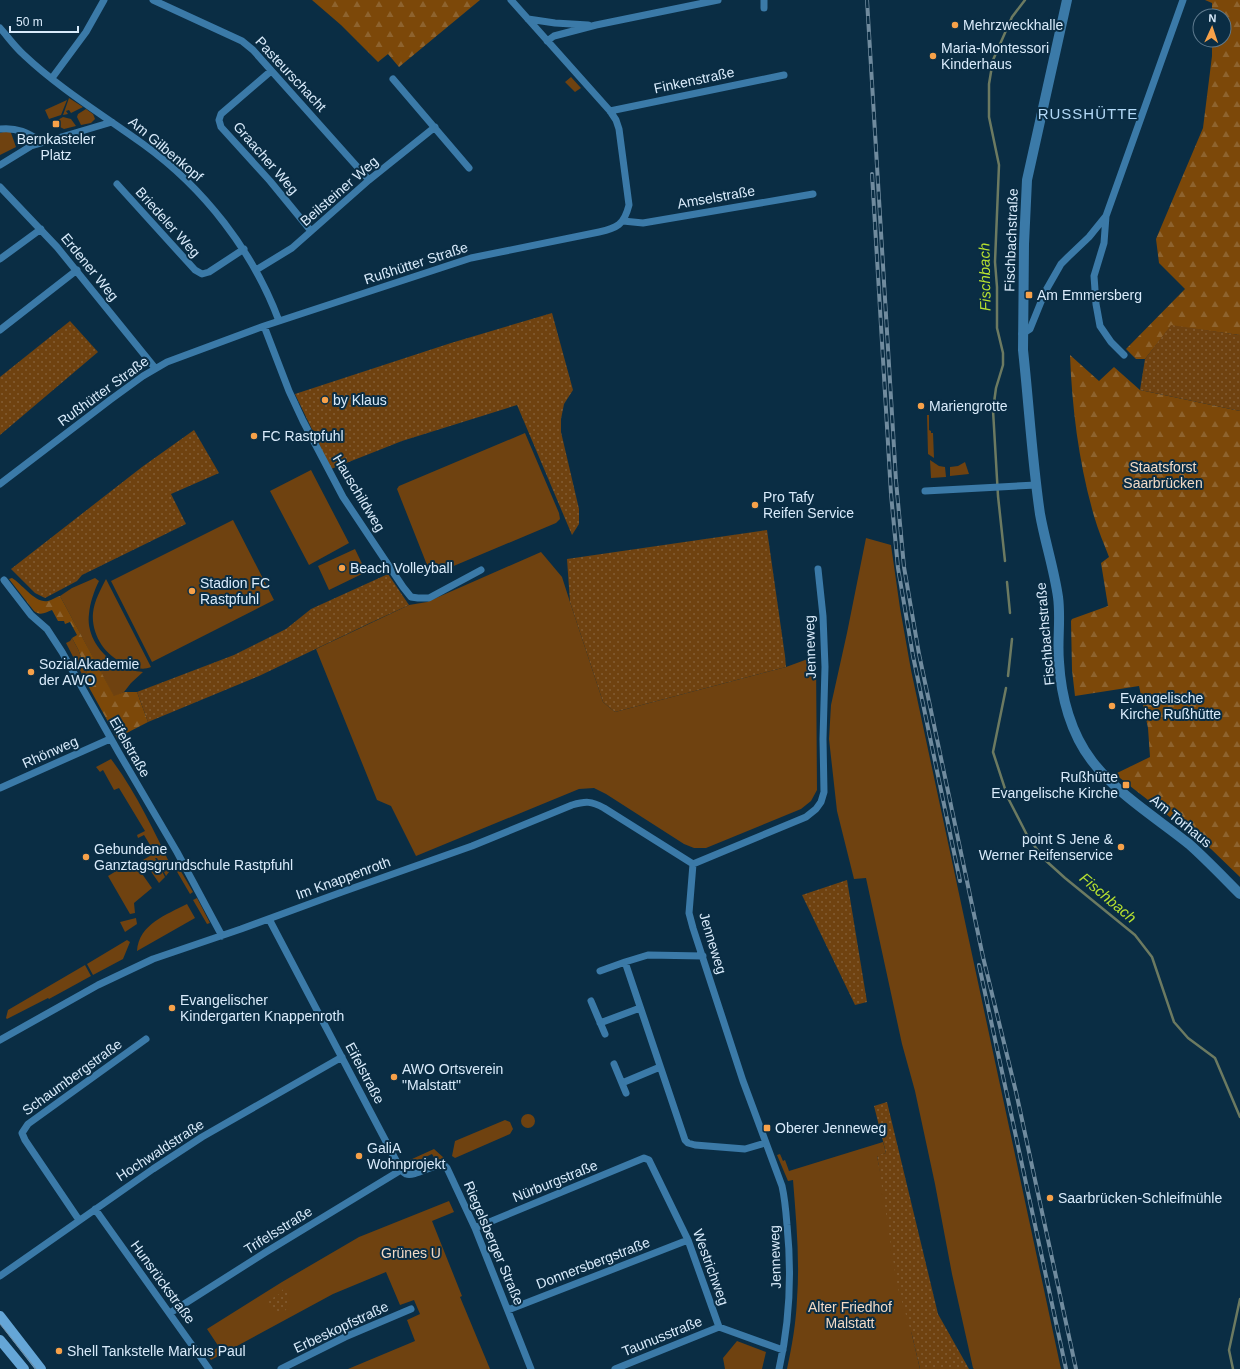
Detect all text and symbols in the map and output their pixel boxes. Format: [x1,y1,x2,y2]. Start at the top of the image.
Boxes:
scale bar [10,8,78,34]
north arrow [1192,8,1232,48]
text: N [1208,12,1217,24]
text: 50 m [16,15,43,29]
place label: Mehrzweckhalle [963,17,1064,33]
marker: Mehrzweckhalle [950,20,960,30]
street label: Pasteurschacht [252,33,330,115]
place label: Maria-Montessori Kinderhaus [941,40,1049,72]
marker: Maria-Montessori Kinderhaus [928,51,938,61]
street label: Finkenstraße [652,64,736,96]
district label: RUSSHÜTTE [1038,105,1138,122]
street label: Am Gilbenkopf [126,113,206,185]
street label: Graacher Weg [230,118,302,198]
marker: Bernkasteler Platz [51,119,61,129]
place label: Bernkasteler Platz [17,131,96,163]
street label: Beilsteiner Weg [297,153,381,229]
street label: Amselstraße [676,182,756,212]
street label: Briedeler Weg [132,184,204,260]
street label: Fischbachstraße [1001,188,1021,292]
street label: Erdener Weg [58,230,122,304]
street label: Rußhütter Straße [362,239,470,287]
water label: Fischbach [975,243,994,311]
place label: Am Emmersberg [1037,287,1142,303]
marker: Am Emmersberg [1024,290,1034,300]
street label: Rußhütter Straße [55,353,152,429]
place label: by Klaus [333,392,387,408]
marker: by Klaus [320,395,330,405]
place label: Mariengrotte [929,398,1008,414]
marker: Mariengrotte [916,401,926,411]
place label: FC Rastpfuhl [262,428,344,444]
marker: FC Rastpfuhl [249,431,259,441]
street label: Hauschildweg [330,452,388,534]
park label: Staatsforst Saarbrücken [1123,459,1203,491]
place label: Pro Tafy Reifen Service [763,489,854,521]
marker: Pro Tafy Reifen Service [750,500,760,510]
place label: Beach Volleyball [350,560,453,576]
marker: Beach Volleyball [337,563,347,573]
place label: Stadion FC Rastpfuhl [200,575,270,607]
street label: Fischbachstraße [1033,582,1057,686]
marker: Stadion FC Rastpfuhl [187,586,197,596]
street label: Jenneweg [801,615,819,679]
place label: SozialAkademie der AWO [39,656,140,688]
marker: SozialAkademie der AWO [26,667,36,677]
place label: Evangelische Kirche Rußhütte [1120,690,1221,722]
marker: Evangelische Kirche Rußhütte [1107,701,1117,711]
street label: Eifelstraße [106,714,154,780]
street label: Rhönweg [20,733,80,771]
place label: Rußhütte Evangelische Kirche [991,769,1118,801]
marker: Rußhütte Evangelische Kirche [1121,780,1131,790]
street label: Am Torhaus [1147,791,1215,851]
place label: point S Jene & Werner Reifenservice [979,831,1114,863]
place label: Gebundene Ganztagsgrundschule Rastpfuhl [94,841,293,873]
marker: point S Jene & Werner Reifenservice [1116,842,1126,852]
marker: Gebundene Ganztagsgrundschule Rastpfuhl [81,852,91,862]
street label: Im Knappenroth [293,853,393,903]
water label: Fischbach [1077,869,1140,926]
street label: Jenneweg [696,910,730,976]
place label: Evangelischer Kindergarten Knappenroth [180,992,344,1024]
marker: Evangelischer Kindergarten Knappenroth [167,1003,177,1013]
street label: Schaumbergstraße [19,1035,125,1118]
street label: Eifelstraße [342,1040,388,1106]
place label: AWO Ortsverein "Malstatt" [402,1061,503,1093]
marker: AWO Ortsverein "Malstatt" [389,1072,399,1082]
street label: Hochwaldstraße [113,1116,207,1184]
place label: Oberer Jenneweg [775,1120,886,1136]
marker: Oberer Jenneweg [762,1123,772,1133]
place label: GaliA Wohnprojekt [367,1140,445,1172]
marker: GaliA Wohnprojekt [354,1151,364,1161]
street label: Nürburgstraße [510,1157,600,1205]
street label: Riegelsberger Straße [461,1179,527,1308]
place label: Saarbrücken-Schleifmühle [1058,1190,1222,1206]
marker: Saarbrücken-Schleifmühle [1045,1193,1055,1203]
street label: Trifelsstraße [241,1203,315,1257]
street label: Jenneweg [766,1225,784,1289]
street label: Westrichweg [690,1227,732,1307]
street label: Donnersbergstraße [534,1234,652,1292]
street label: Hunsrückstraße [127,1237,199,1327]
park label: Grünes U [381,1245,441,1261]
street label: Erbeskopfstraße [291,1298,391,1356]
park label: Alter Friedhof Malstatt [808,1299,892,1331]
street label: Taunusstraße [620,1313,705,1359]
place label: Shell Tankstelle Markus Paul [67,1343,246,1359]
marker: Shell Tankstelle Markus Paul [54,1346,64,1356]

